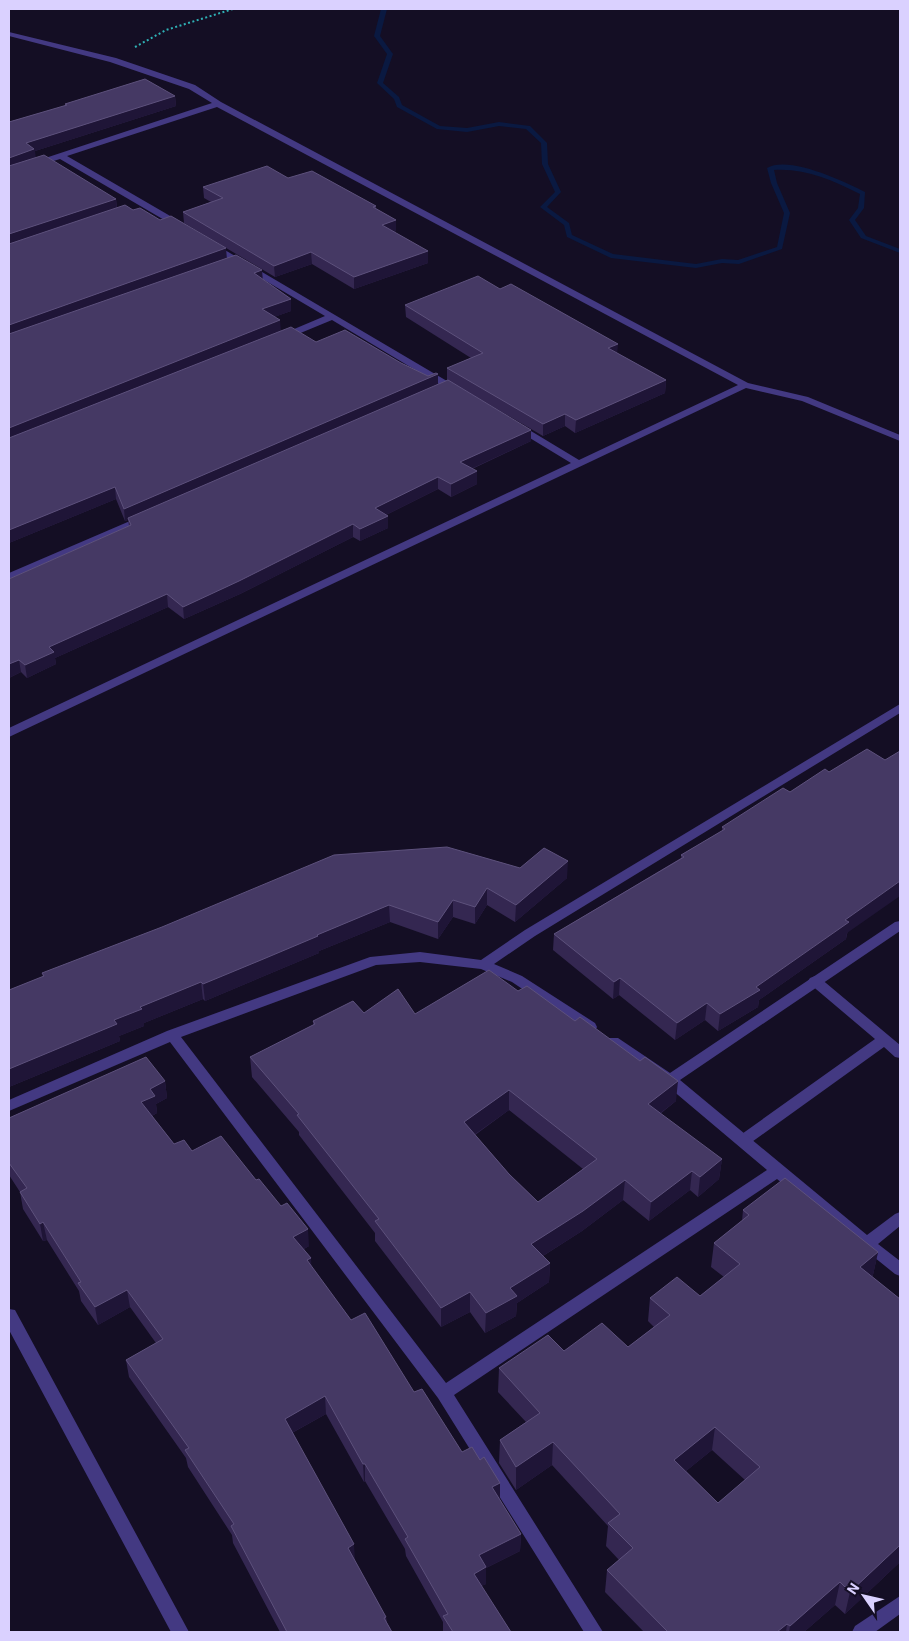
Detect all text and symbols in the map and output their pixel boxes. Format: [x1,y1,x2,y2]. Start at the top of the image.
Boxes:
north arrow [839,1571,889,1621]
text: N [844,1580,863,1597]

